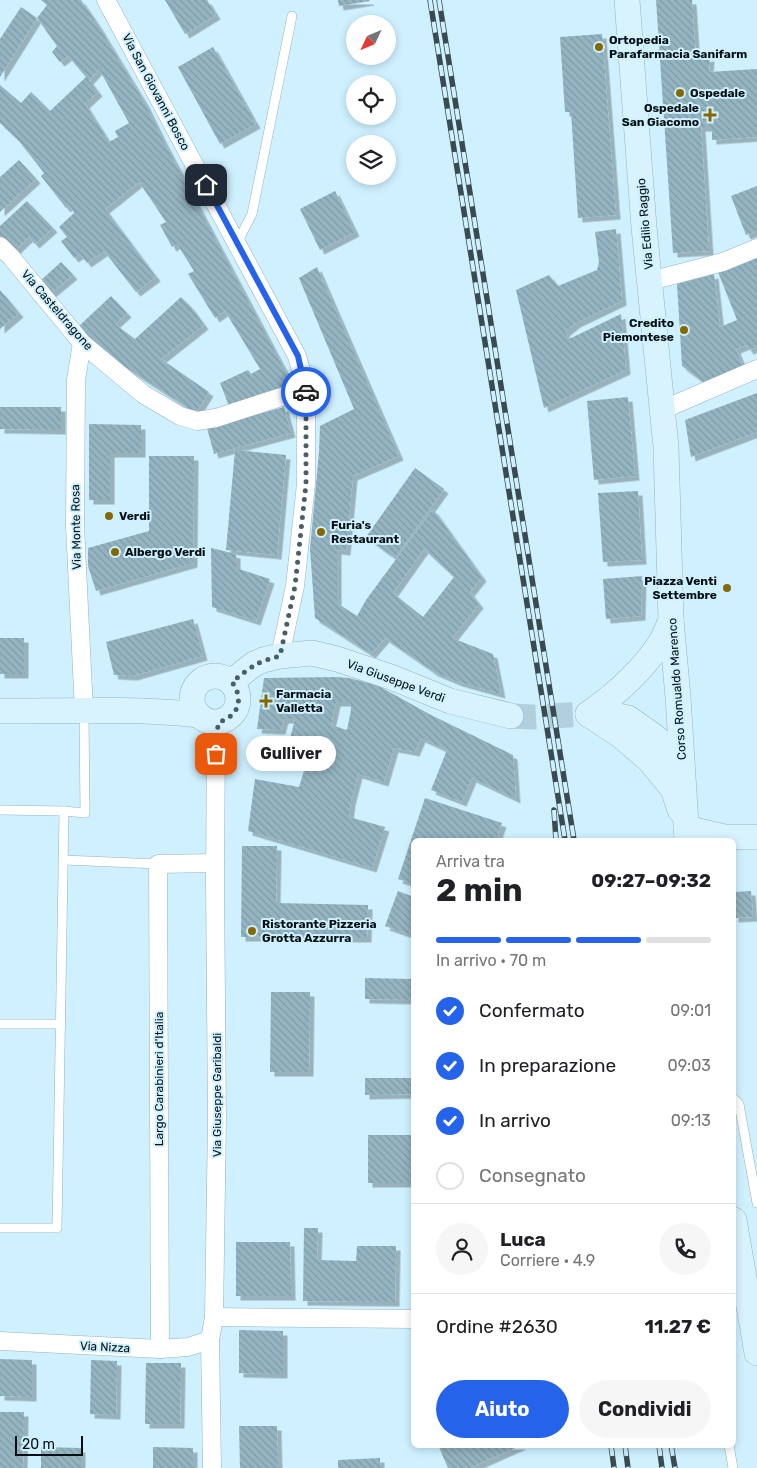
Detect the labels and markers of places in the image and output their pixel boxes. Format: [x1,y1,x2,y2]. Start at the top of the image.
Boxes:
place label: Ortopedia Parafarmacia Sanifarm [609,33,747,61]
marker: Ortopedia Parafarmacia Sanifarm [593,41,605,53]
place label: Ospedale [690,86,745,100]
marker: Ospedale [674,87,686,99]
place label: Ospedale San Giacomo [622,101,699,129]
marker: Ospedale San Giacomo [703,108,717,122]
pin [185,164,227,206]
place label: Credito Piemontese [603,316,674,344]
marker: Credito Piemontese [678,324,690,336]
place label: Verdi [119,509,150,523]
marker: Verdi [103,510,115,522]
place label: Furia's Restaurant [331,518,399,546]
marker: Furia's Restaurant [315,526,327,538]
place label: Albergo Verdi [125,545,206,559]
marker: Albergo Verdi [109,546,121,558]
place label: Piazza Venti Settembre [644,574,717,602]
marker: Piazza Venti Settembre [721,582,733,594]
place label: Farmacia Valletta [276,687,331,715]
marker: Farmacia Valletta [260,695,272,707]
pin [195,733,237,775]
callout: Gulliver [246,736,336,772]
place label: Ristorante Pizzeria Grotta Azzurra [262,917,376,945]
marker: Ristorante Pizzeria Grotta Azzurra [246,925,258,937]

